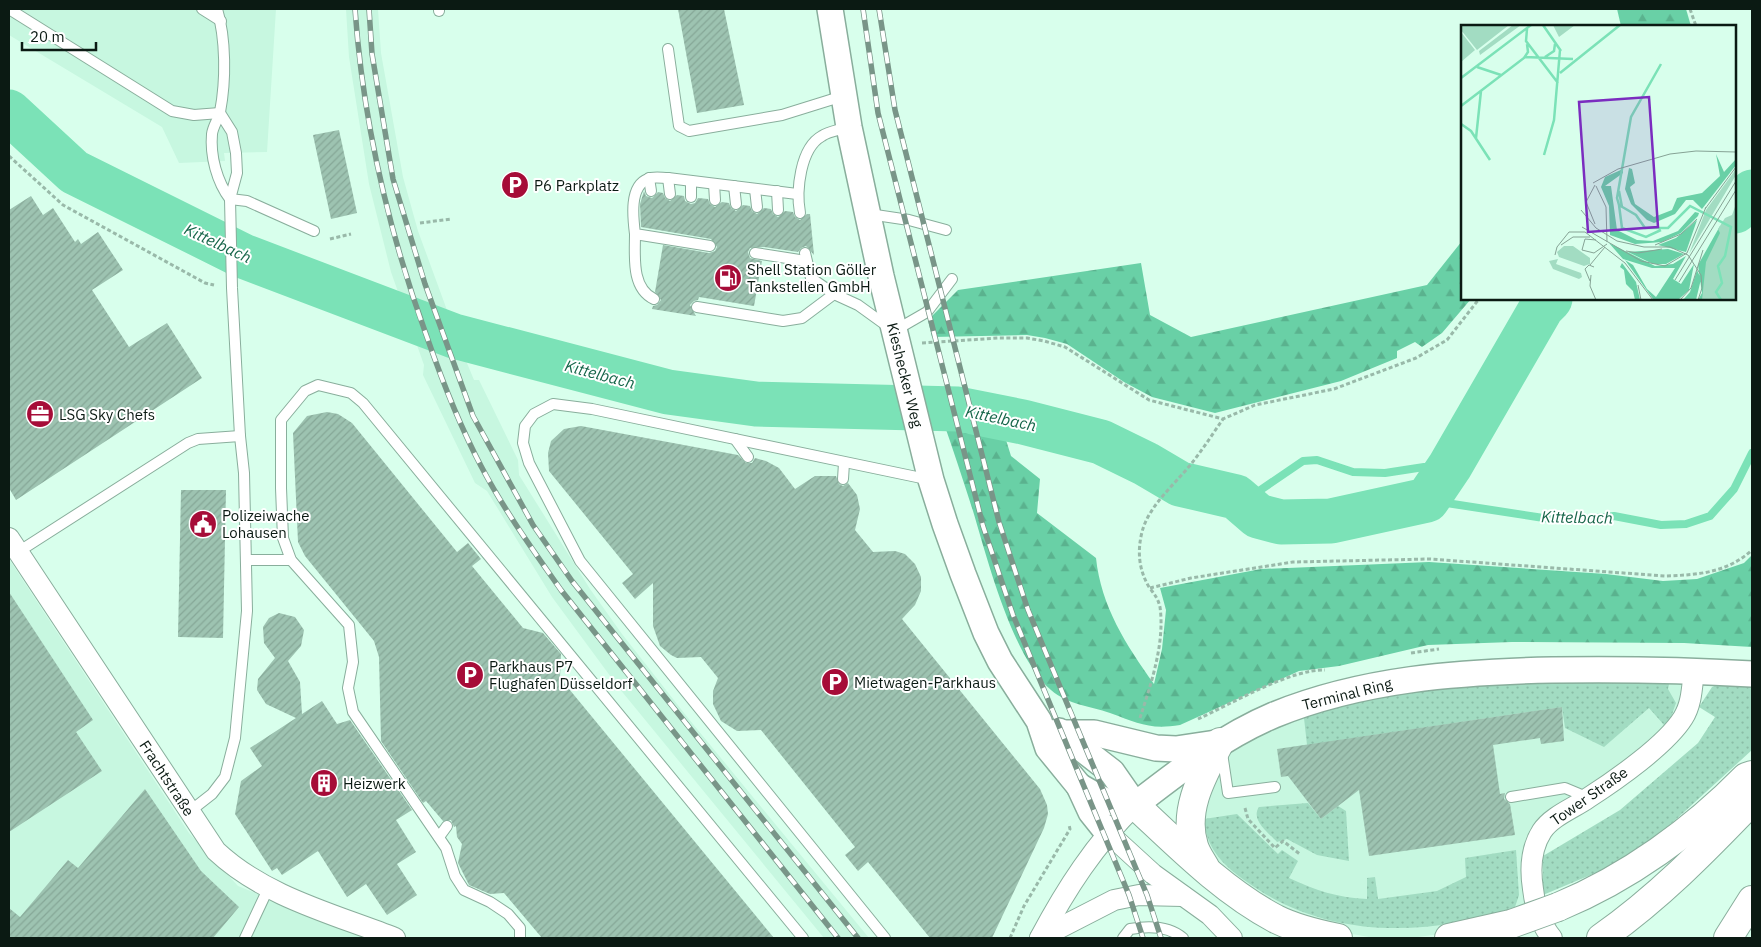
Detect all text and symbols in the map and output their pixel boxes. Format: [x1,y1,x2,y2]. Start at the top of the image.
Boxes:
scale bar [22,20,96,52]
inset map [1461,25,1736,300]
text: 20 m [30,27,65,46]
parking icon: P6 Parkplatz [500,170,530,200]
place label: P6 Parkplatz [534,176,619,195]
water label: Kittelbach [181,219,255,267]
place label: Shell Station Göller Tankstellen GmbH [747,260,877,296]
fuel station icon: Shell Station Göller Tankstellen GmbH [713,263,743,293]
street label: Kieshecker Weg [883,321,927,429]
water label: Kittelbach [563,355,637,393]
office icon: LSG Sky Chefs [25,399,55,429]
water label: Kittelbach [964,401,1038,435]
place label: LSG Sky Chefs [59,405,155,424]
place label: Polizeiwache Lohausen [222,506,310,542]
water label: Kittelbach [1541,506,1613,528]
public building icon: Polizeiwache Lohausen [188,509,218,539]
place label: Parkhaus P7 Flughafen Düsseldorf [489,657,633,693]
parking icon: Parkhaus P7 Flughafen Düsseldorf [455,660,485,690]
parking icon: Mietwagen-Parkhaus [820,667,850,697]
place label: Mietwagen-Parkhaus [854,673,996,692]
street label: Terminal Ring [1300,674,1394,714]
street label: Frachtstraße [135,736,199,820]
street label: Tower Straße [1547,762,1631,830]
building icon: Heizwerk [309,768,339,798]
place label: Heizwerk [343,774,406,793]

